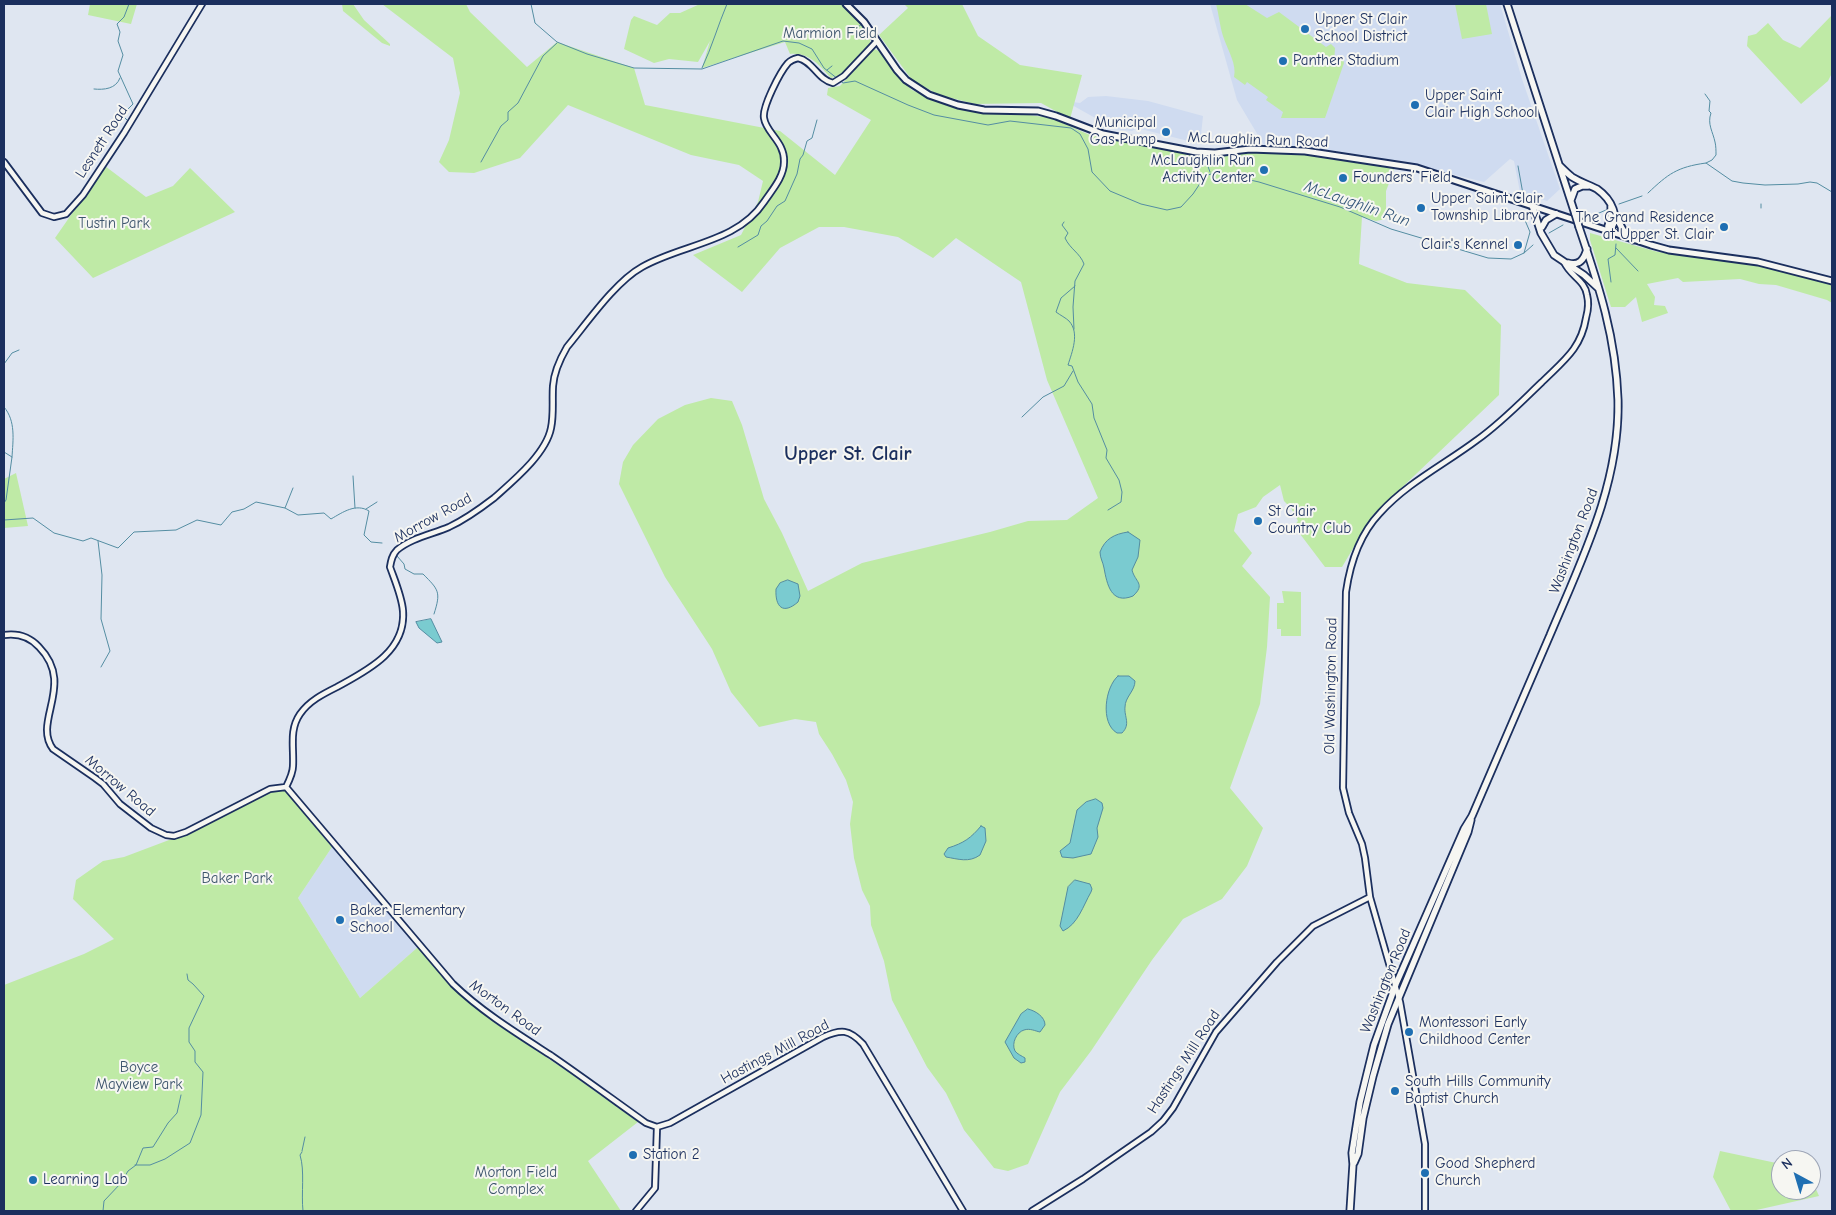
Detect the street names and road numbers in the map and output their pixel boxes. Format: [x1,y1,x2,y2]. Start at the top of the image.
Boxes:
street label: Lesnett Road [72,102,132,182]
street label: McLaughlin Run Road [1187,129,1329,151]
street label: Washington Road [1546,486,1602,596]
street label: Morrow Road [391,489,475,547]
street label: Old Washington Road [1321,617,1341,755]
street label: Morrow Road [81,751,159,821]
street label: Washington Road [1357,926,1415,1036]
street label: Morton Road [466,976,544,1040]
street label: Hastings Mill Road [1144,1007,1224,1117]
street label: Hastings Mill Road [718,1016,832,1088]

